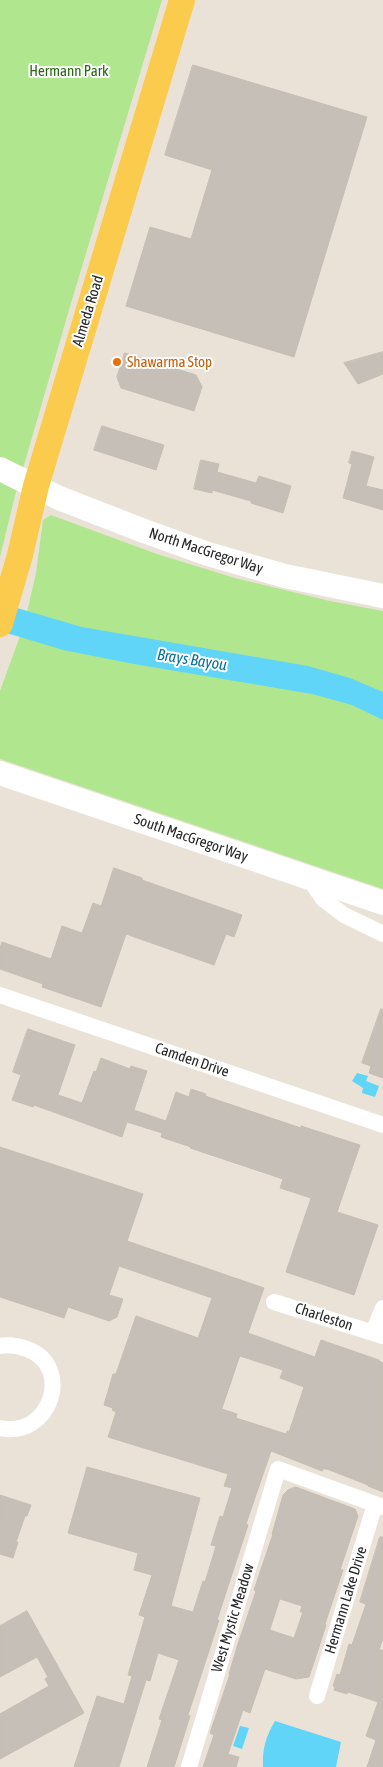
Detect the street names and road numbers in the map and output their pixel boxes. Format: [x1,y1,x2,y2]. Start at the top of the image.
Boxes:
street label: Almeda Road [69,273,107,349]
street label: North MacGregor Way [147,524,265,578]
street label: South MacGregor Way [132,810,250,866]
street label: Camden Drive [153,1039,231,1081]
street label: Charleston [293,1299,355,1335]
street label: Hermann Lake Drive [321,1544,371,1656]
street label: West Mystic Meadow [208,1562,258,1674]

